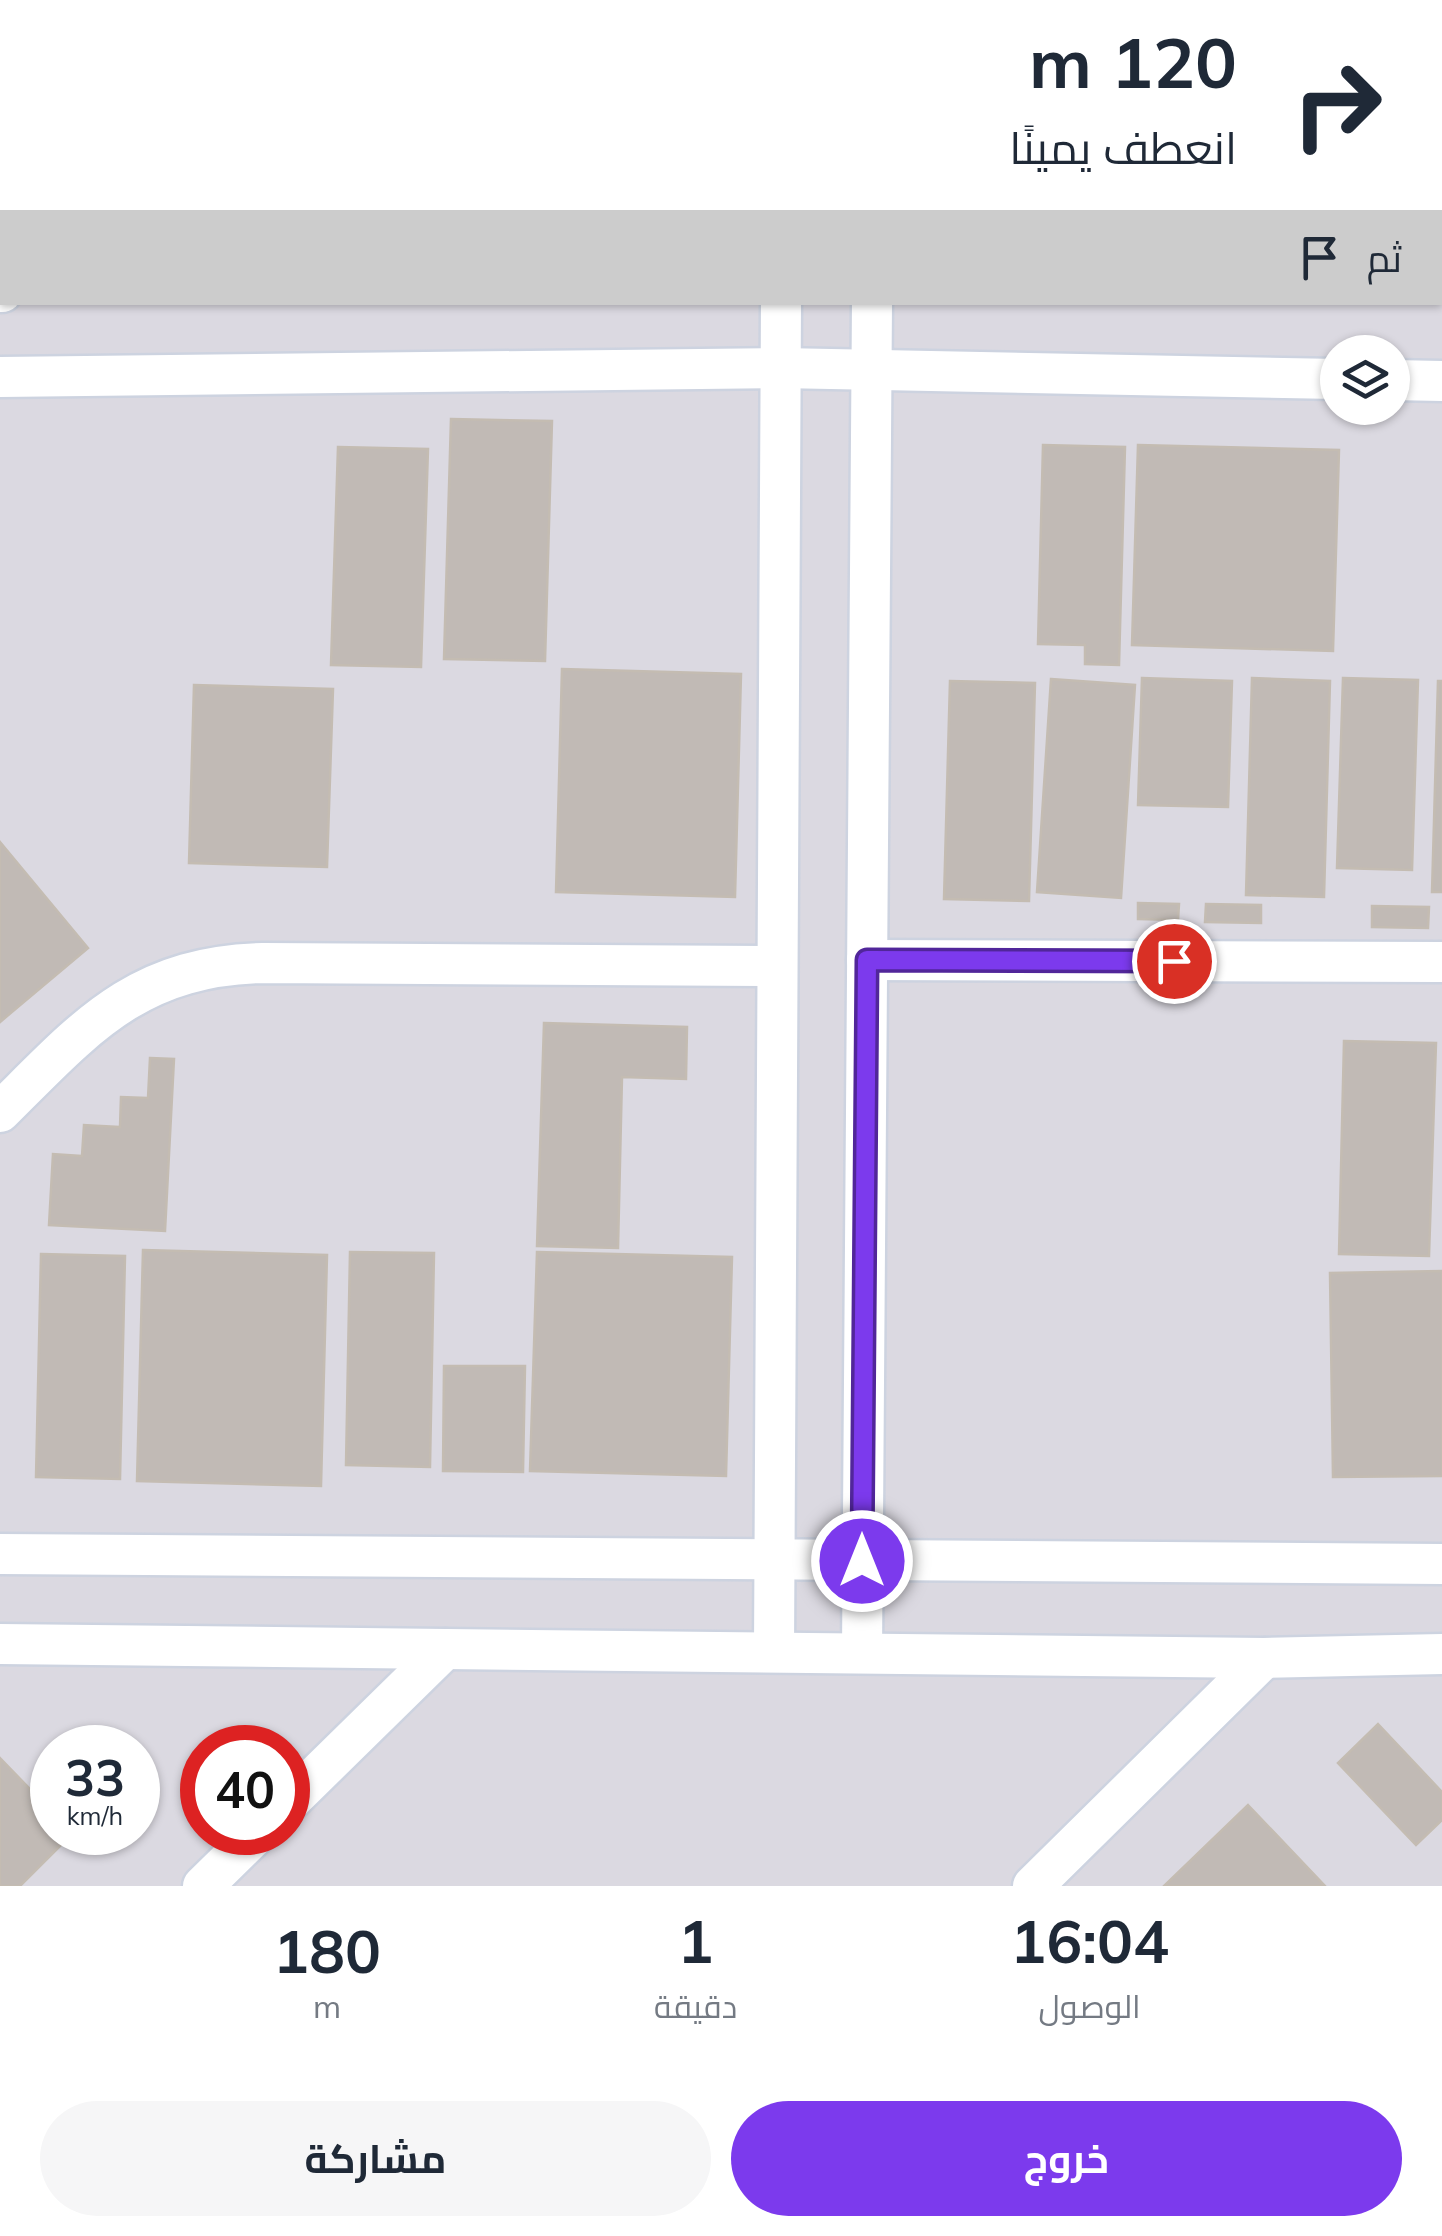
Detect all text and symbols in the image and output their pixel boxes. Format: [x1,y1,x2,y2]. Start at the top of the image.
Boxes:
text: 120 m [1029,18,1237,106]
icon: right [1272,40,1402,170]
text: انعطف يمينًا [1009,119,1237,175]
icon: arrive [1292,230,1347,285]
text: ثم [1367,234,1402,282]
map controls [1320,335,1410,425]
button: layers [1320,335,1410,425]
pin [1132,919,1217,1004]
icon: arrive [1147,934,1202,989]
position arrow [810,1509,914,1613]
speed limit sign: 40 [180,1725,310,1855]
text: 33 [65,1746,125,1809]
text: km/h [67,1800,123,1831]
text: 1 [678,1903,714,1978]
text: 16:04 [1010,1903,1169,1978]
text: 180 [273,1913,381,1988]
text: m [313,1986,341,2026]
text: دقيقة [654,1986,737,2026]
text: الوصول [1039,1986,1141,2026]
button: مشاركة [40,2101,711,2216]
button: خروج [731,2101,1402,2216]

